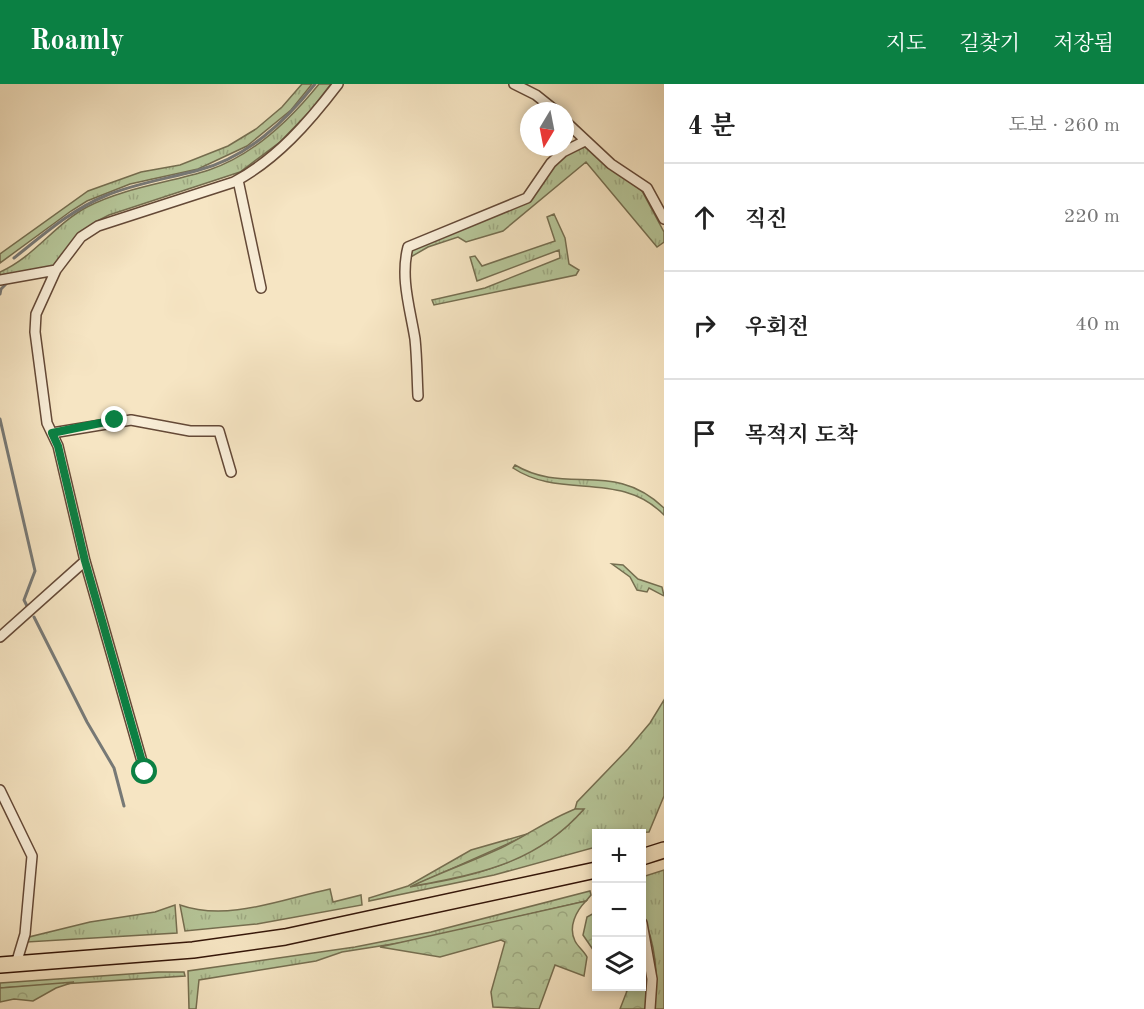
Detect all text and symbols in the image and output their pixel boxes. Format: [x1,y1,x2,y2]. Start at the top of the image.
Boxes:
text: Roamly [30,28,124,56]
text: 지도 [886,34,926,55]
text: 길찾기 [959,34,1020,55]
text: 저장됨 [1053,34,1114,55]
north arrow [520,102,574,156]
text: 4 분 [688,114,735,140]
text: 도보 · 260 m [1008,116,1120,136]
icon: ahead [688,201,721,234]
text: 220 m [1064,207,1120,227]
text: 직진 [745,209,788,231]
icon: right [688,309,721,342]
text: 40 m [1075,315,1120,335]
text: 우회전 [745,317,809,339]
route end [101,406,127,432]
icon: arrive [688,417,721,450]
text: 목적지 도착 [745,425,857,447]
route start [131,758,157,784]
map controls [592,829,646,991]
button: + [592,829,646,883]
button: − [592,883,646,937]
button: layers [592,937,646,991]

